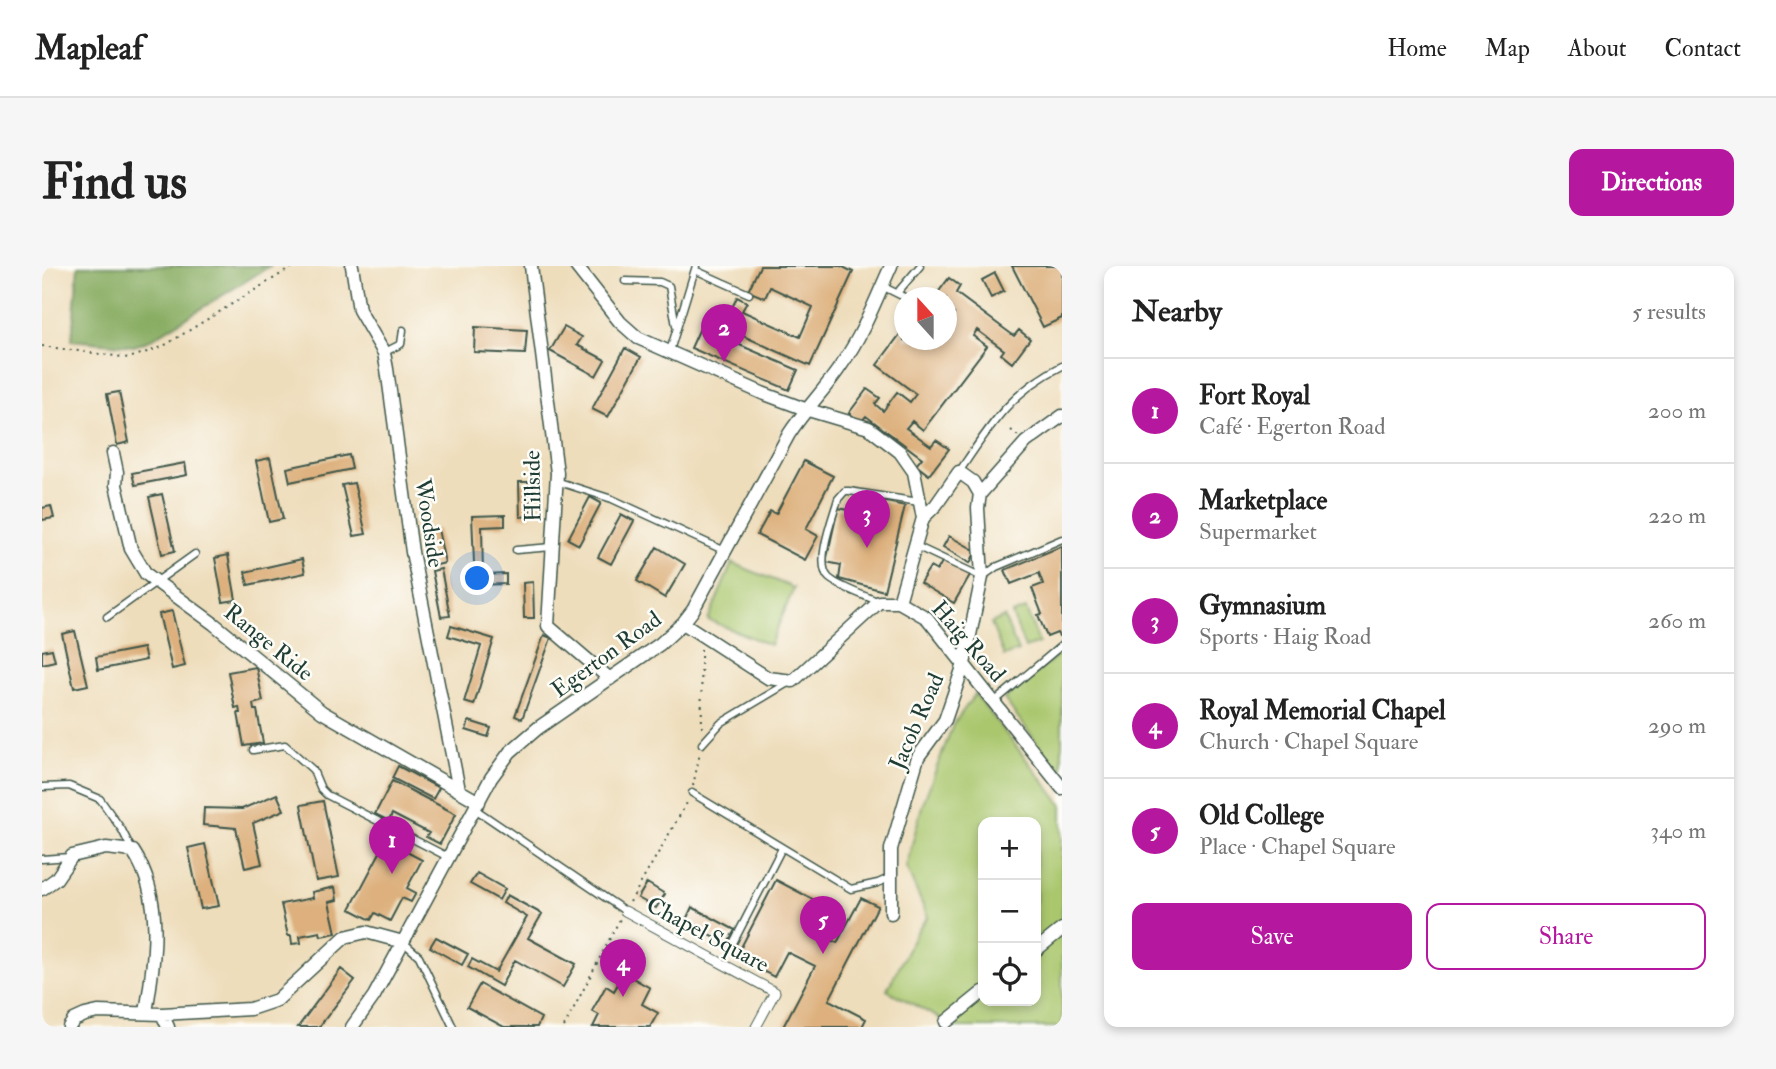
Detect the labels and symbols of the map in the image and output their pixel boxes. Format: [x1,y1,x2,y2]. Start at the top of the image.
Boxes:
north arrow [894,287,957,350]
pin: 2 [701,304,747,362]
street label: Hillside [517,450,548,522]
street label: Woodside [408,476,451,570]
pin: 3 [844,490,890,548]
your location [460,561,494,595]
street label: Haig Road [925,595,1012,688]
street label: Range Ride [218,597,320,688]
street label: Egerton Road [545,605,667,704]
street label: Jacob Road [882,668,951,775]
pin: 1 [369,816,415,874]
street label: Chapel Square [641,890,774,980]
pin: 5 [800,896,846,954]
pin: 4 [600,939,646,997]

